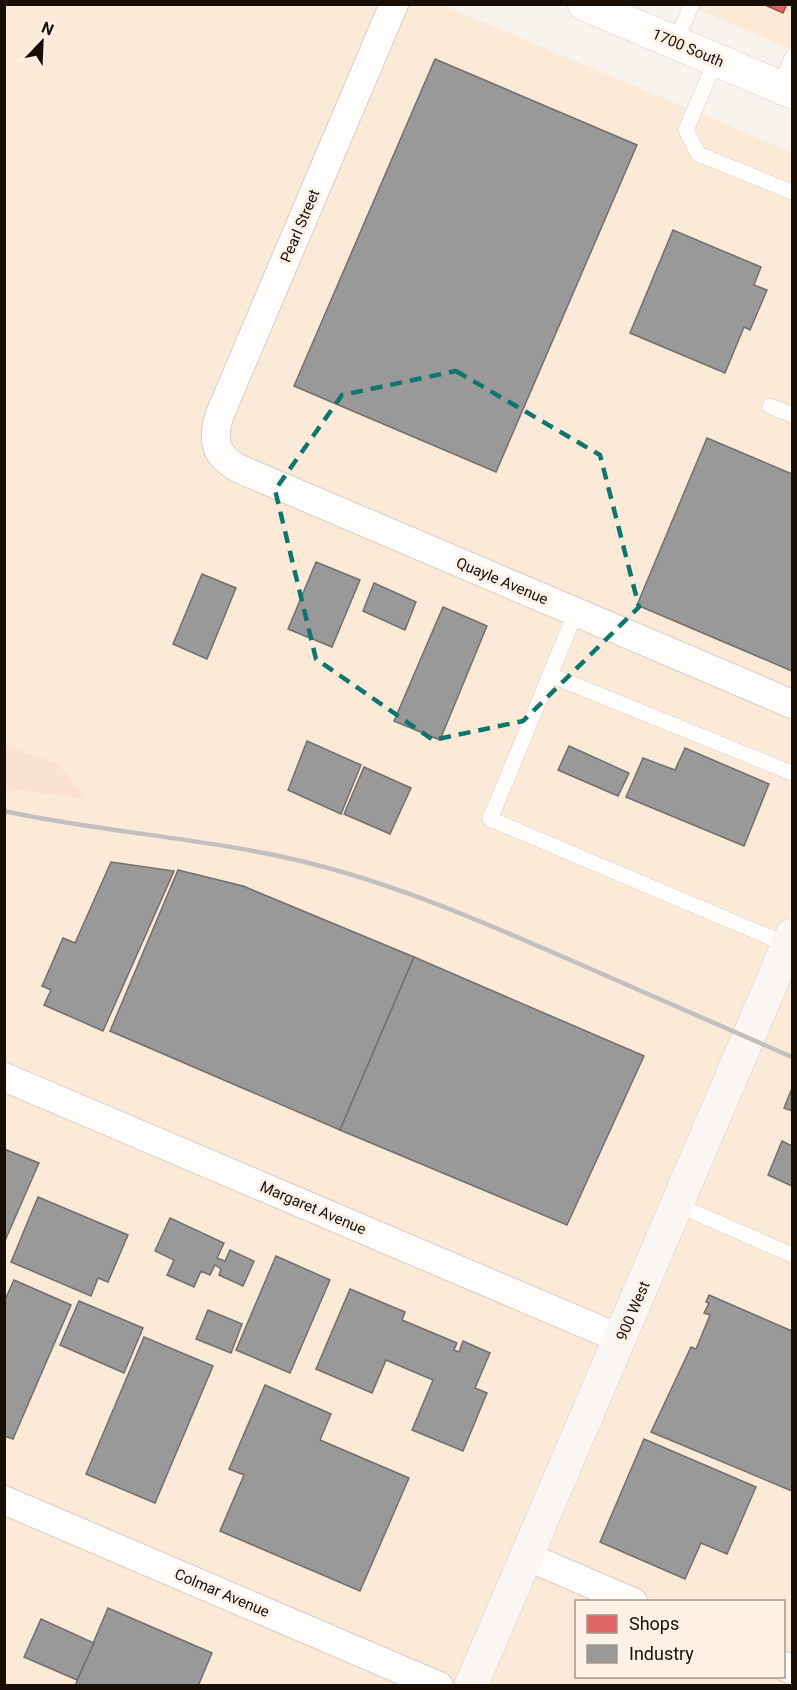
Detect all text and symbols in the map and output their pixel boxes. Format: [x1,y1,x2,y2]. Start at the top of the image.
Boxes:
north arrow [12,12,72,72]
text: N [39,18,57,40]
street label: 1700 South [649,25,727,71]
street label: Pearl Street [277,187,323,265]
street label: Quayle Avenue [453,554,551,608]
street label: Margaret Avenue [257,1178,369,1238]
street label: 900 West [612,1279,654,1343]
street label: Colmar Avenue [172,1565,272,1621]
legend [575,1600,785,1678]
text: Shops [629,1613,679,1634]
text: Industry [629,1643,694,1664]

